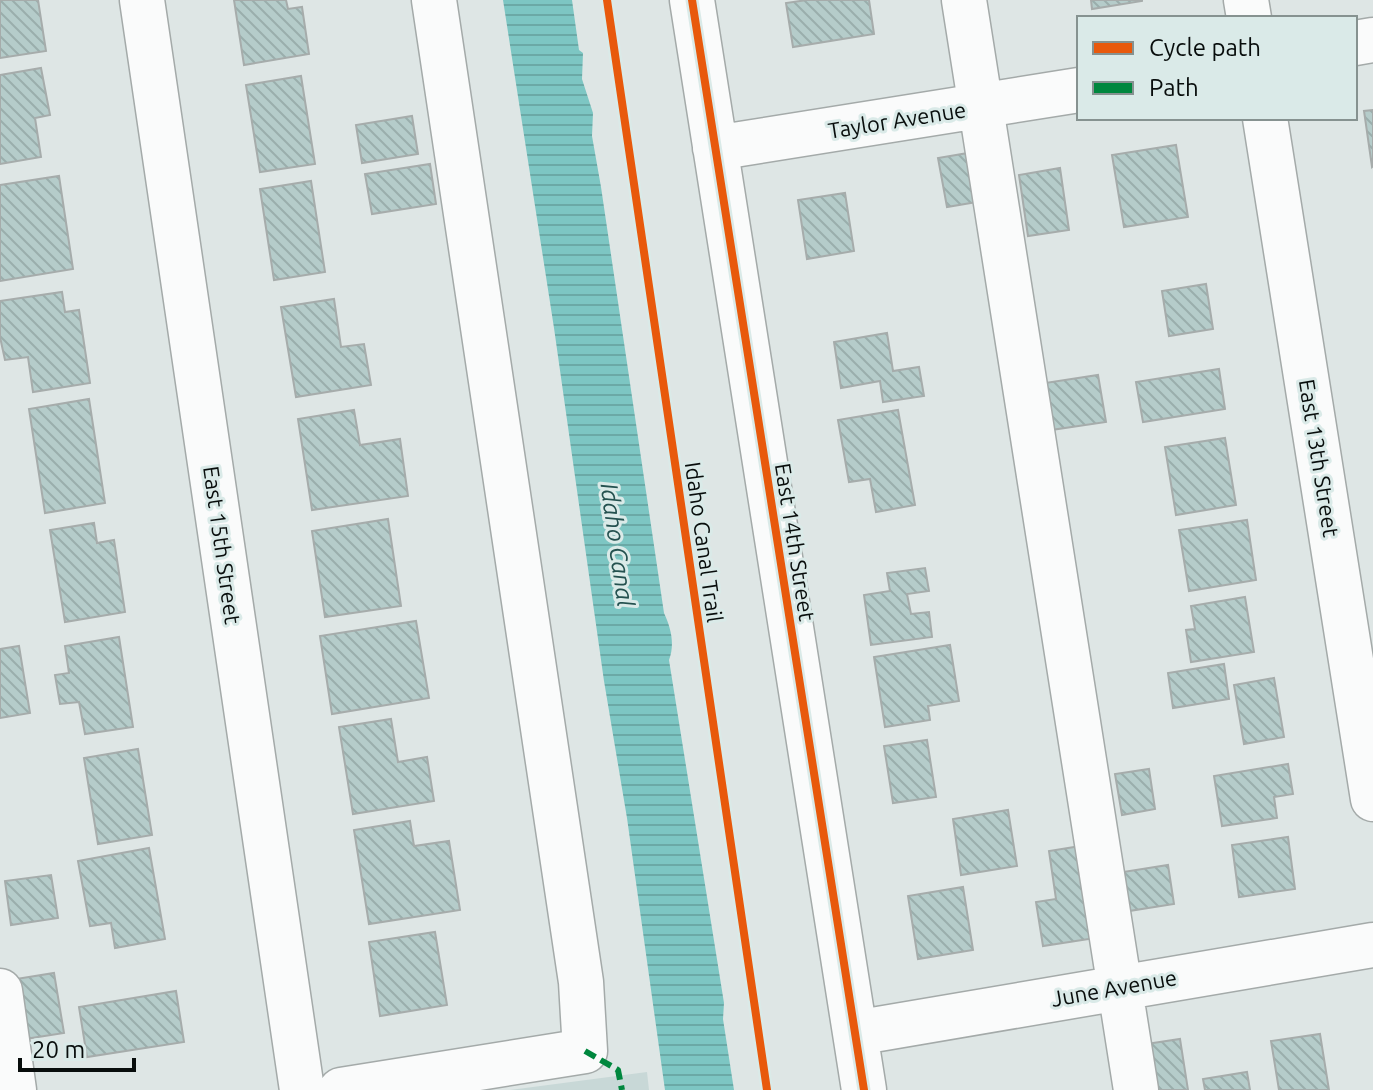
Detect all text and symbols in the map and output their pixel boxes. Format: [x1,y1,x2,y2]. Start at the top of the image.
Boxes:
legend [1077,16,1357,120]
text: Cycle path [1149,34,1261,61]
text: Path [1149,74,1199,101]
street label: Taylor Avenue [826,96,968,143]
street label: East 13th Street [1295,377,1344,539]
street label: Idaho Canal Trail [681,460,728,624]
street label: East 14th Street [771,461,820,623]
street label: East 15th Street [199,464,246,626]
water label: Idaho Canal [595,481,640,609]
street label: June Avenue [1049,964,1179,1011]
scale bar [20,1022,134,1072]
text: 20 m [32,1036,85,1063]

